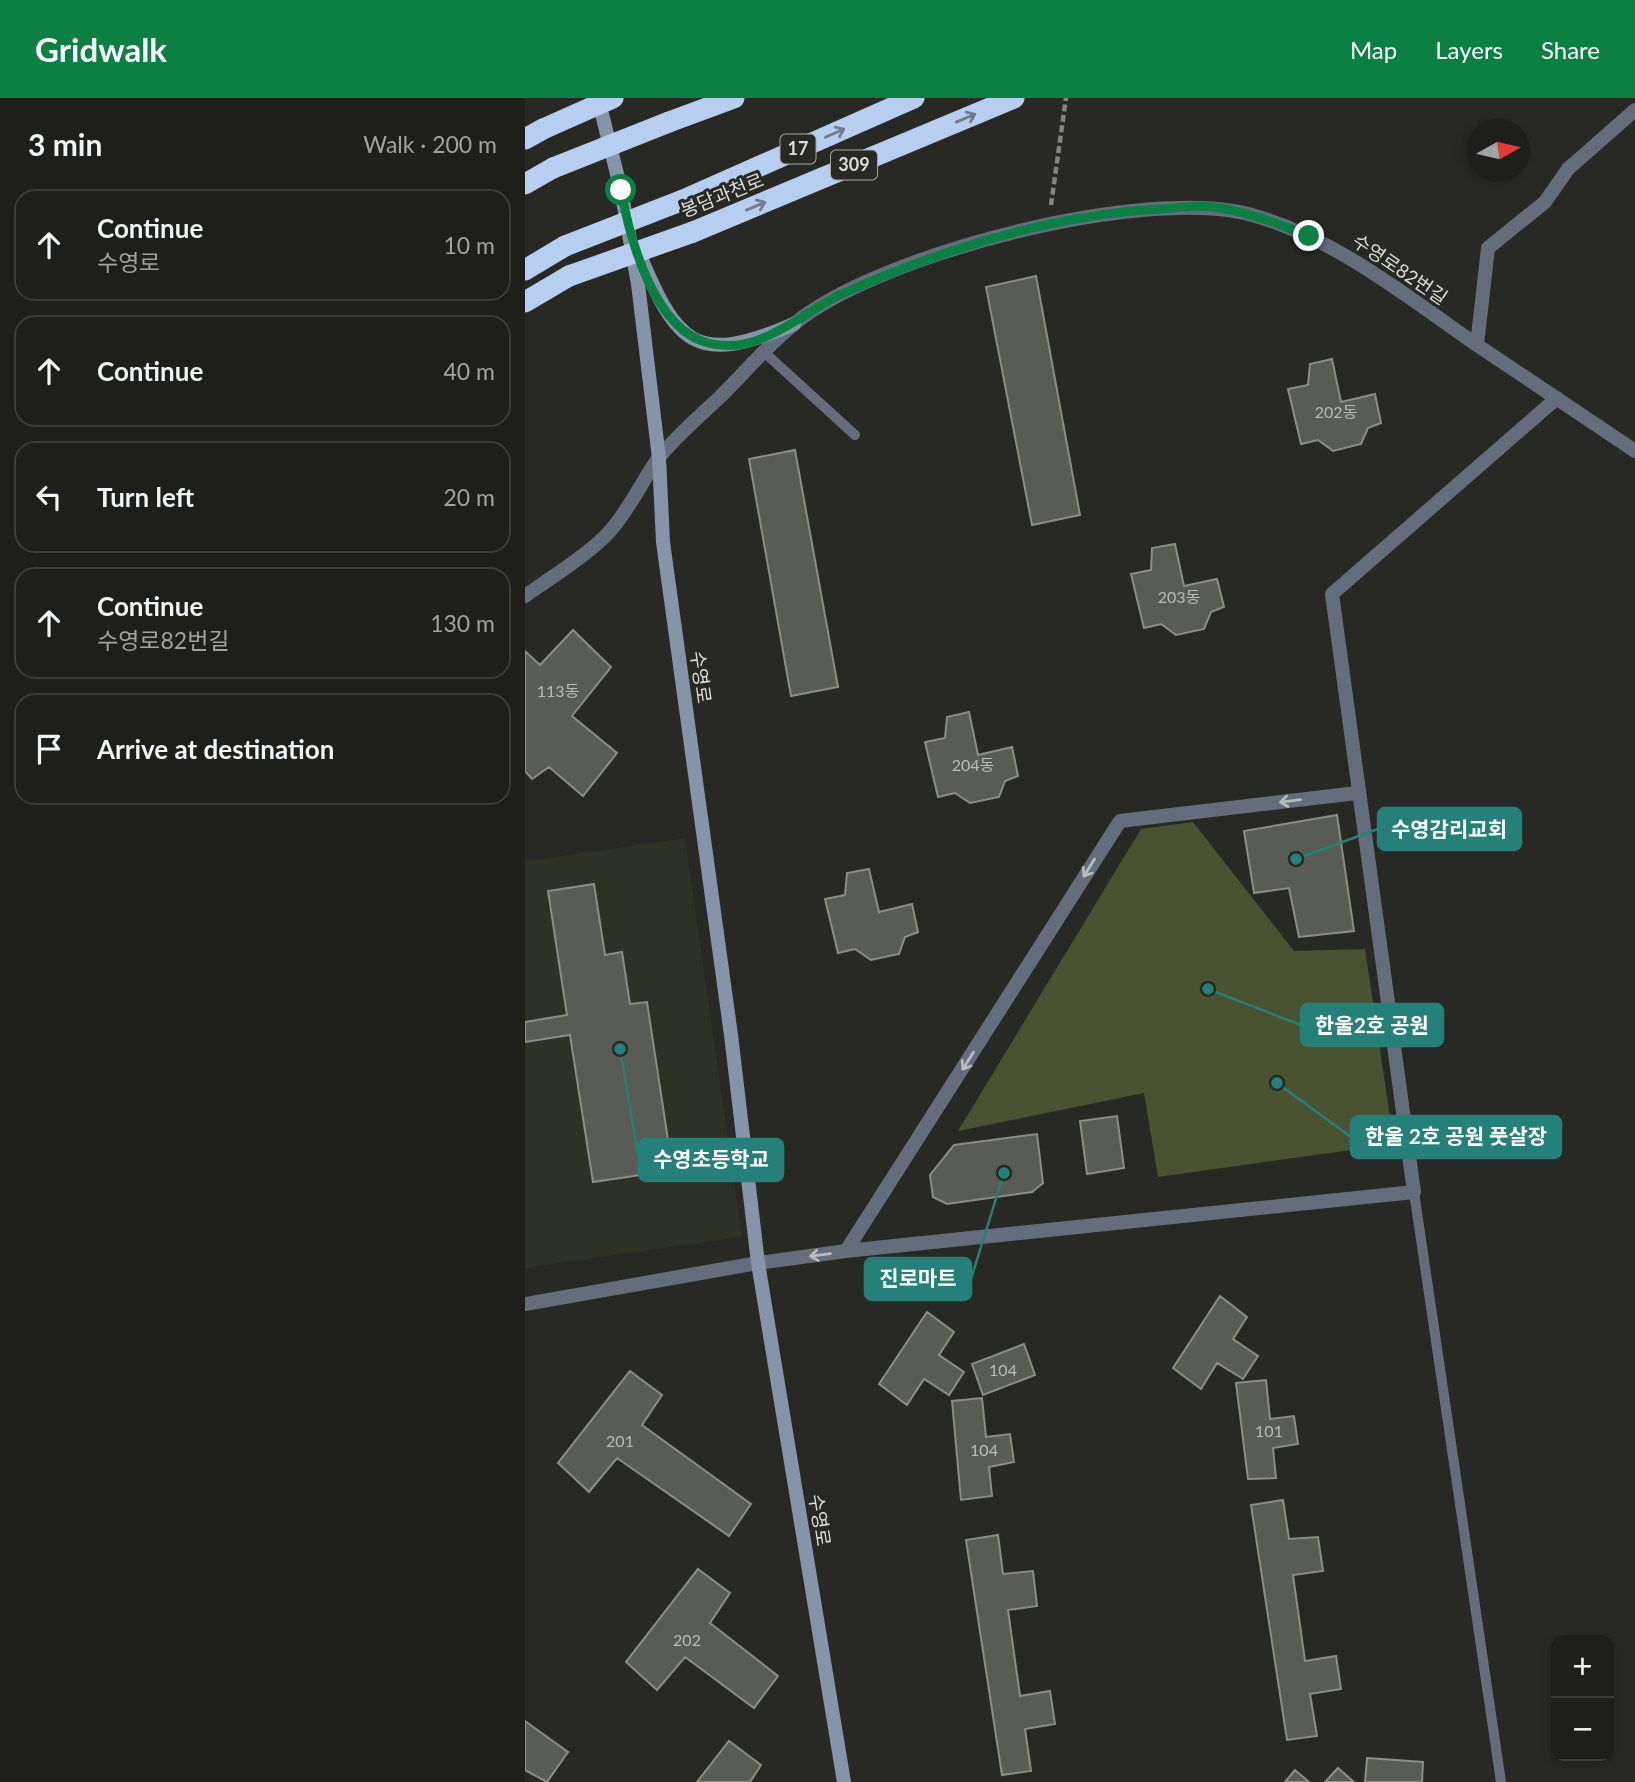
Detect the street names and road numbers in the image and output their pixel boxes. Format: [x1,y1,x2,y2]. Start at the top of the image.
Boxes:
road number: 17 [781,134,815,164]
road number: 309 [831,150,877,180]
street label: 봉담과천로 [677,168,767,222]
street label: 수영로82번길 [1348,228,1452,309]
street label: 수영로 [686,649,717,705]
street label: 수영로 [805,1492,836,1548]

